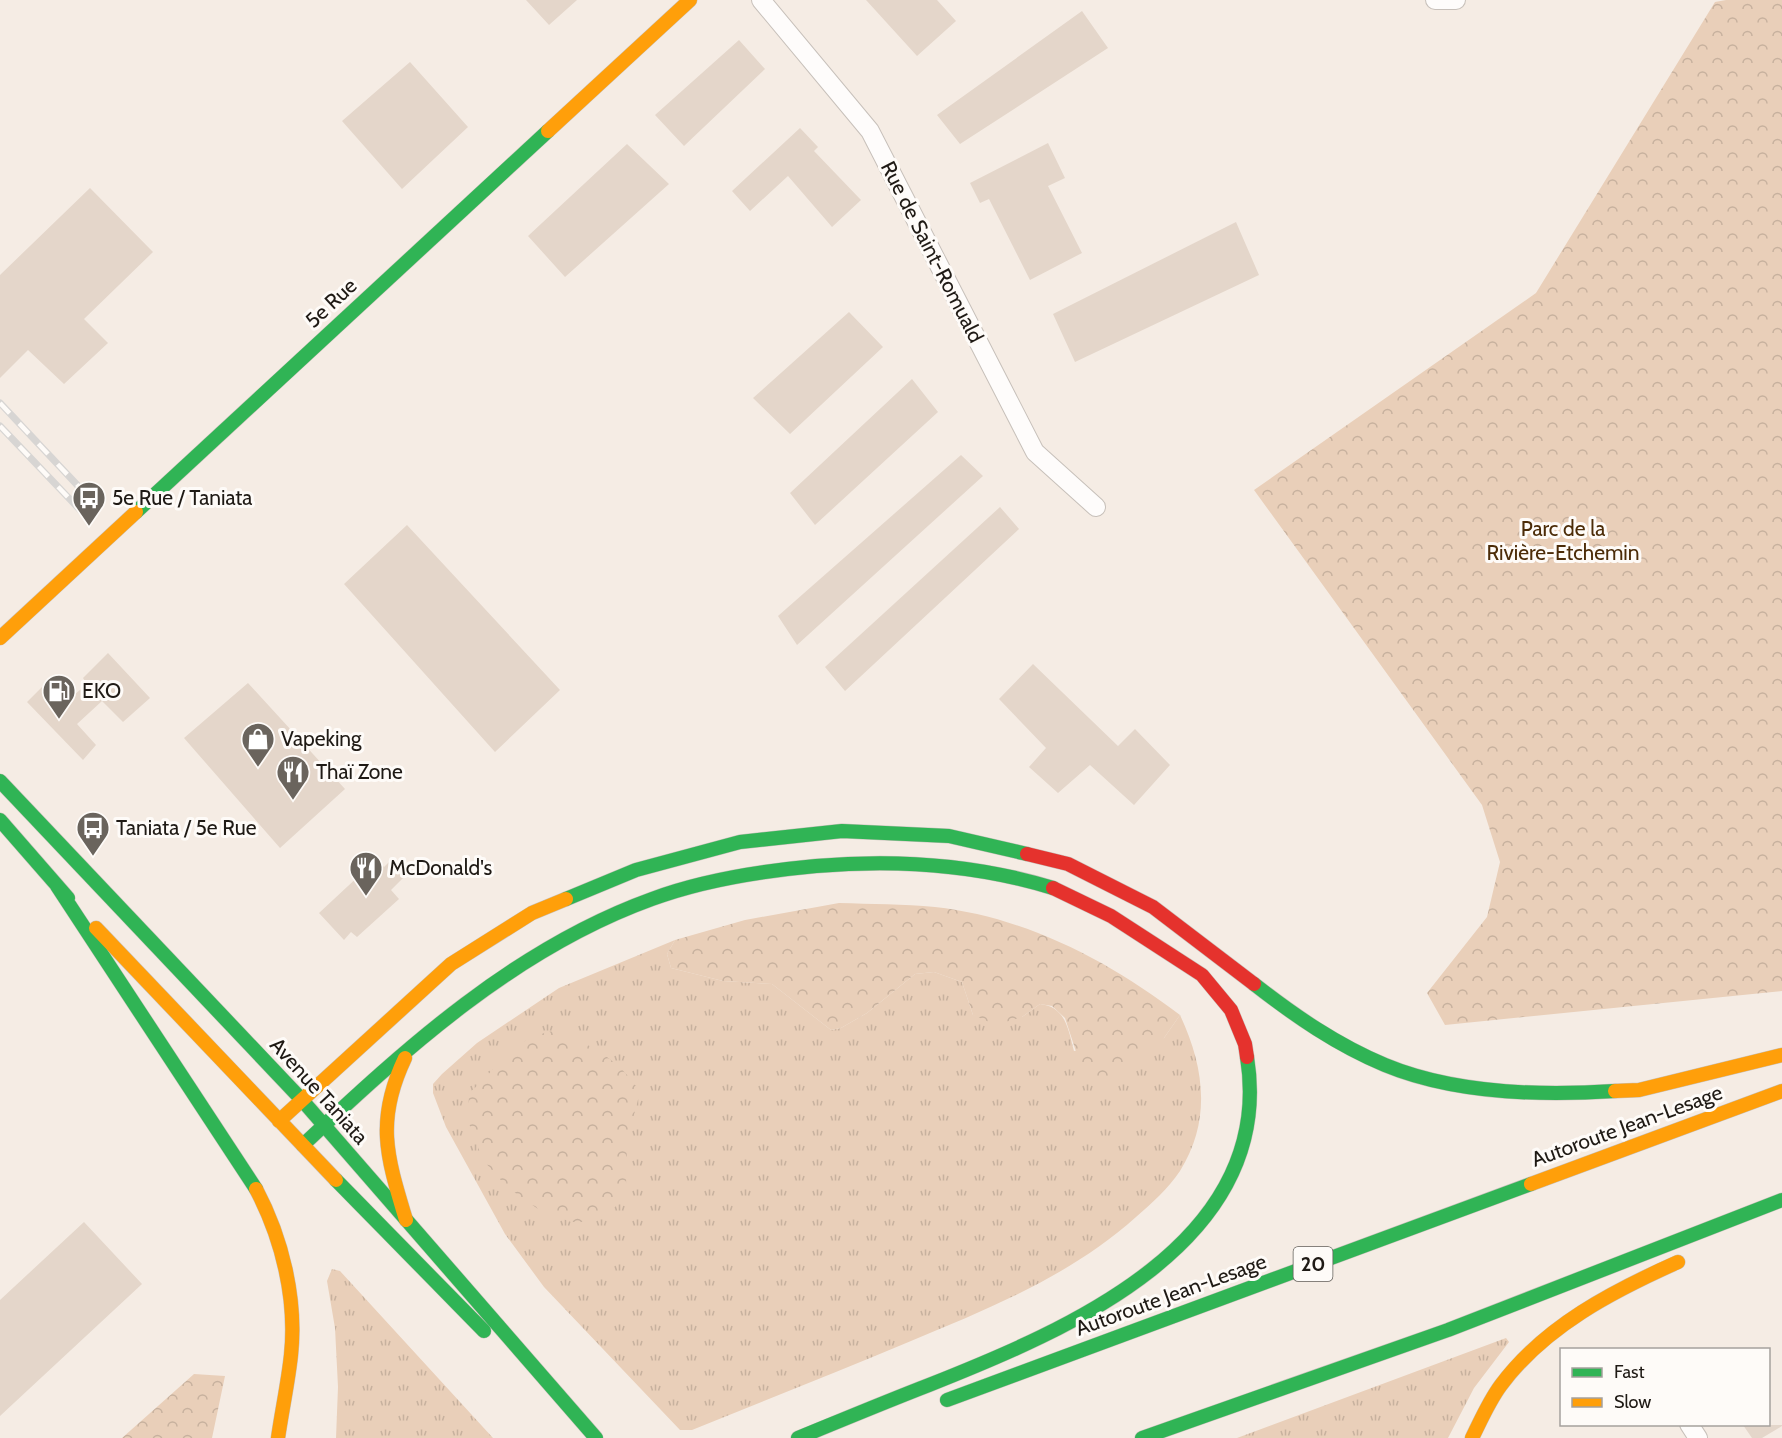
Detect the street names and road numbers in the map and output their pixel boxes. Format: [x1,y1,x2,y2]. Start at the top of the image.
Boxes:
street label: Rue de Saint-Romuald [876,157,989,347]
street label: 5e Rue [300,273,362,333]
street label: Avenue Taniata [265,1032,374,1149]
street label: Autoroute Jean-Lesage [1528,1079,1726,1172]
road number: 20 [1294,1247,1332,1281]
street label: Autoroute Jean-Lesage [1072,1248,1270,1341]

